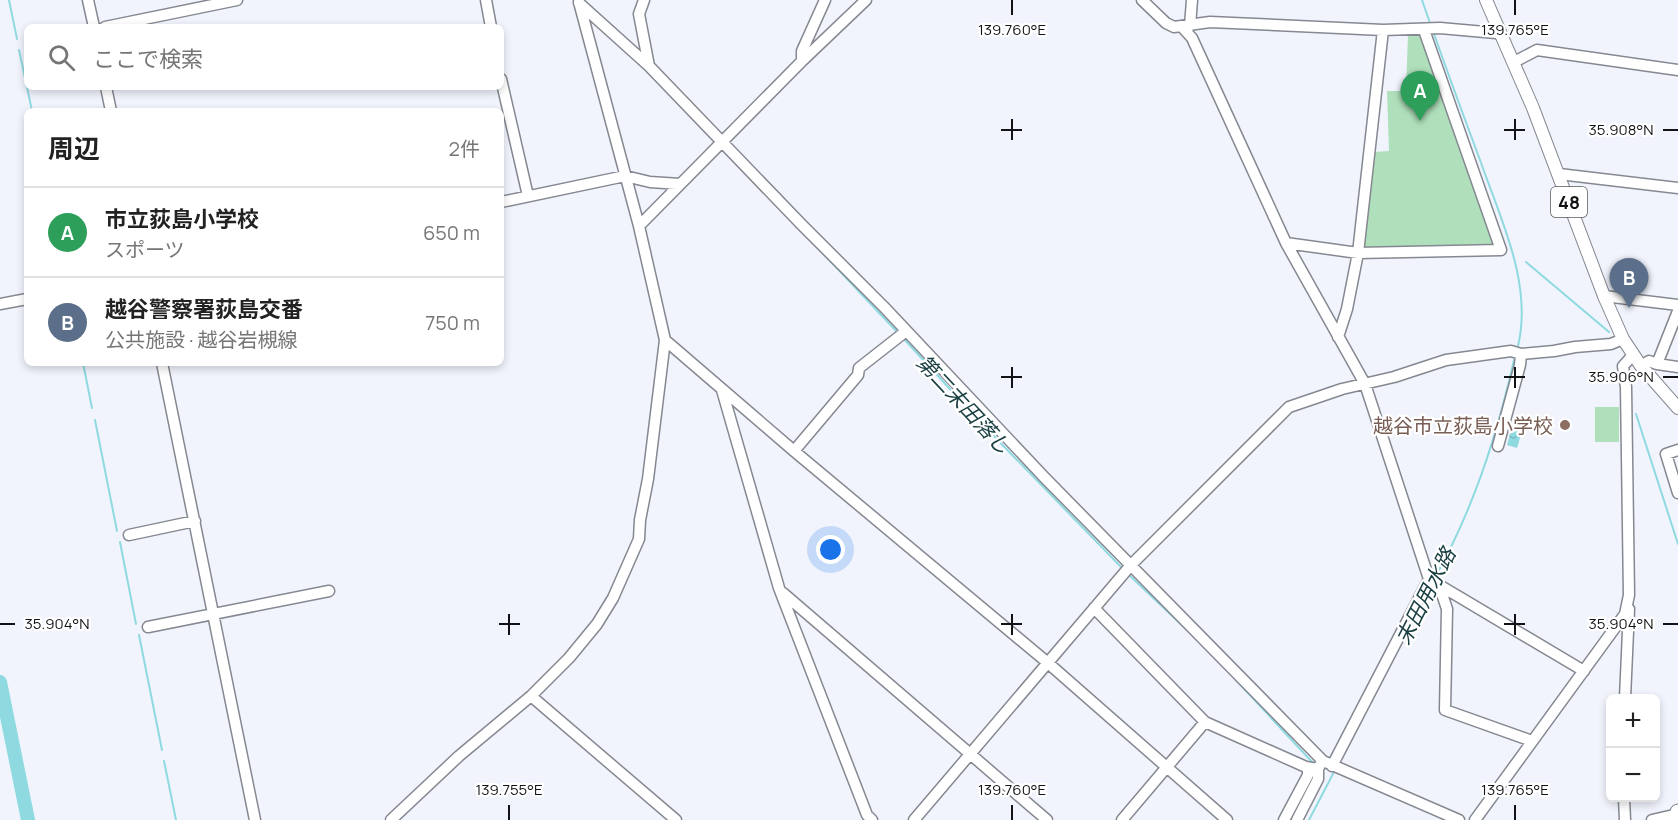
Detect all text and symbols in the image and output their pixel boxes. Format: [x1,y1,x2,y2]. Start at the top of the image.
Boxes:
text: 139.760°E [978,19,1046,40]
text: 139.765°E [1481,19,1549,40]
search box [24,24,504,90]
icon: search [45,41,78,74]
text: ここで検索 [93,44,203,74]
pin: A [1400,72,1440,121]
text: 35.908°N [1589,119,1653,140]
text: 周辺 [48,130,100,166]
text: 2件 [449,135,480,162]
road number: 48 [1551,187,1587,217]
text: 市立荻島小学校 [105,204,259,234]
text: A [61,219,74,246]
text: 650 m [423,219,480,246]
text: スポーツ [105,236,185,263]
pin: B [1610,258,1648,308]
text: 越谷警察署荻島交番 [105,294,303,324]
text: B [61,309,74,336]
text: 750 m [425,309,480,336]
text: 公共施設 · 越谷岩槻線 [105,326,298,353]
water label: 第二末田落し [911,348,1017,460]
text: 35.906°N [1588,366,1654,387]
place label: 越谷市立荻島小学校 [1373,412,1553,439]
marker: 越谷市立荻島小学校 [1558,418,1572,432]
your location [816,535,845,564]
water label: 末田用水路 [1389,541,1462,649]
text: 35.904°N [24,613,90,634]
text: 35.904°N [1588,613,1654,634]
map controls [1606,694,1660,802]
button: + [1606,694,1660,748]
button: − [1606,748,1660,802]
text: 139.755°E [475,779,543,800]
text: 139.760°E [978,779,1046,800]
text: 139.765°E [1481,779,1549,800]

